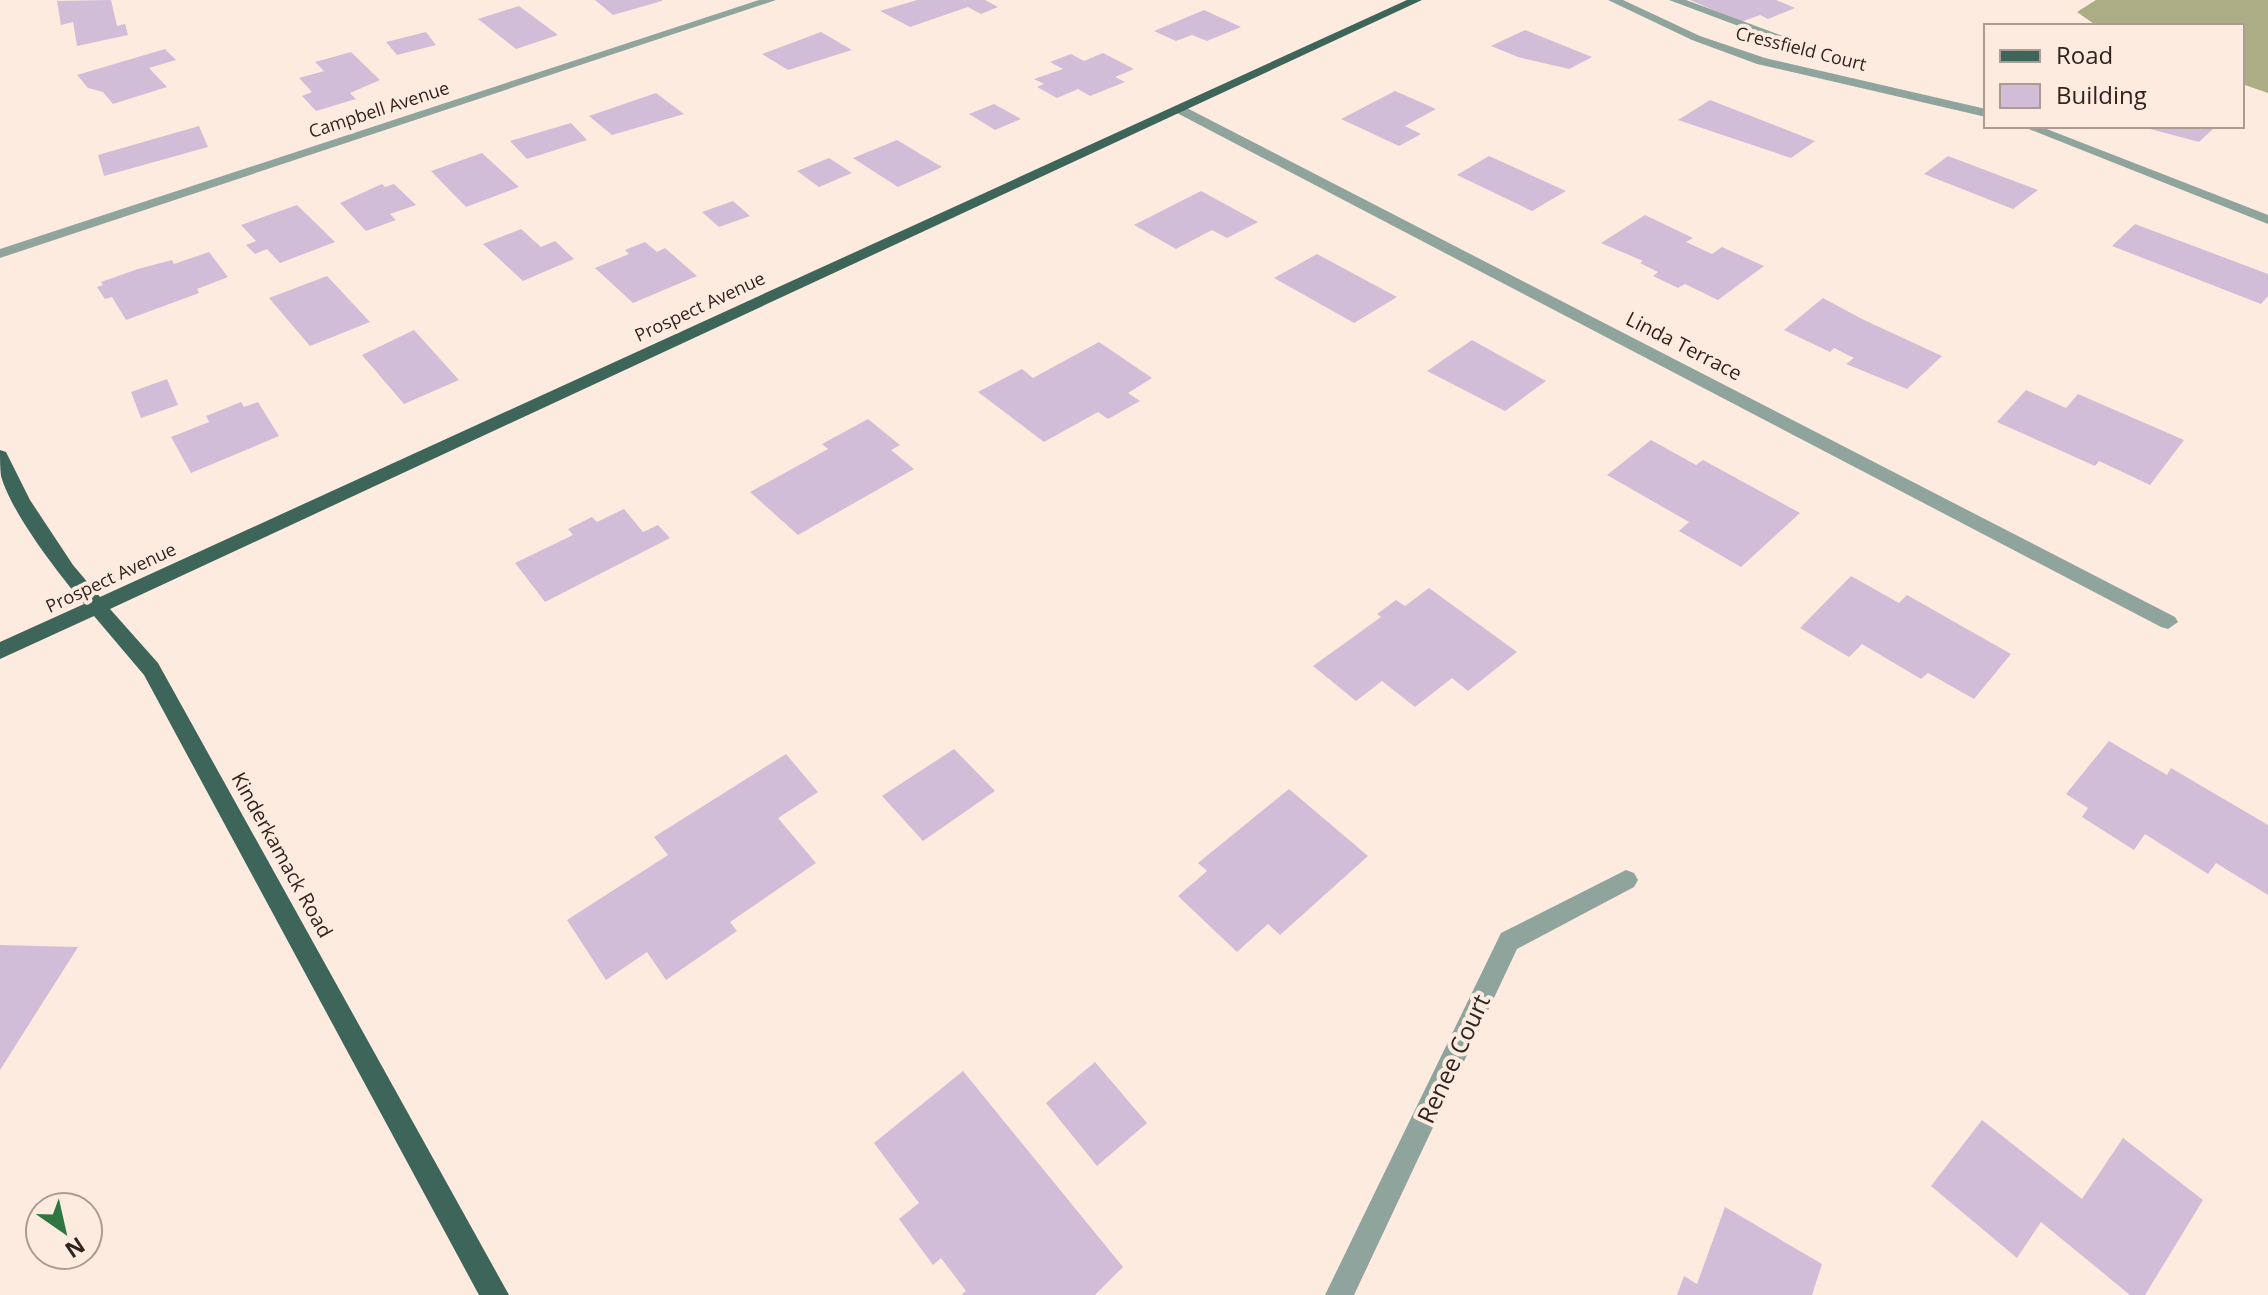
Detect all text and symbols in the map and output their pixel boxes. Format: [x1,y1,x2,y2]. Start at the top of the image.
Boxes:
street label: Cressfield Court [1733,20,1869,76]
legend [1984,24,2244,128]
text: Road [2056,38,2113,71]
street label: Campbell Avenue [305,75,452,143]
text: Building [2056,78,2147,111]
street label: Prospect Avenue [631,265,769,347]
street label: Linda Terrace [1622,305,1747,386]
street label: Prospect Avenue [42,536,180,618]
street label: Kinderkamack Road [226,767,339,942]
street label: Renee Court [1408,988,1497,1128]
north arrow [24,1191,104,1271]
text: N [60,1231,92,1266]

